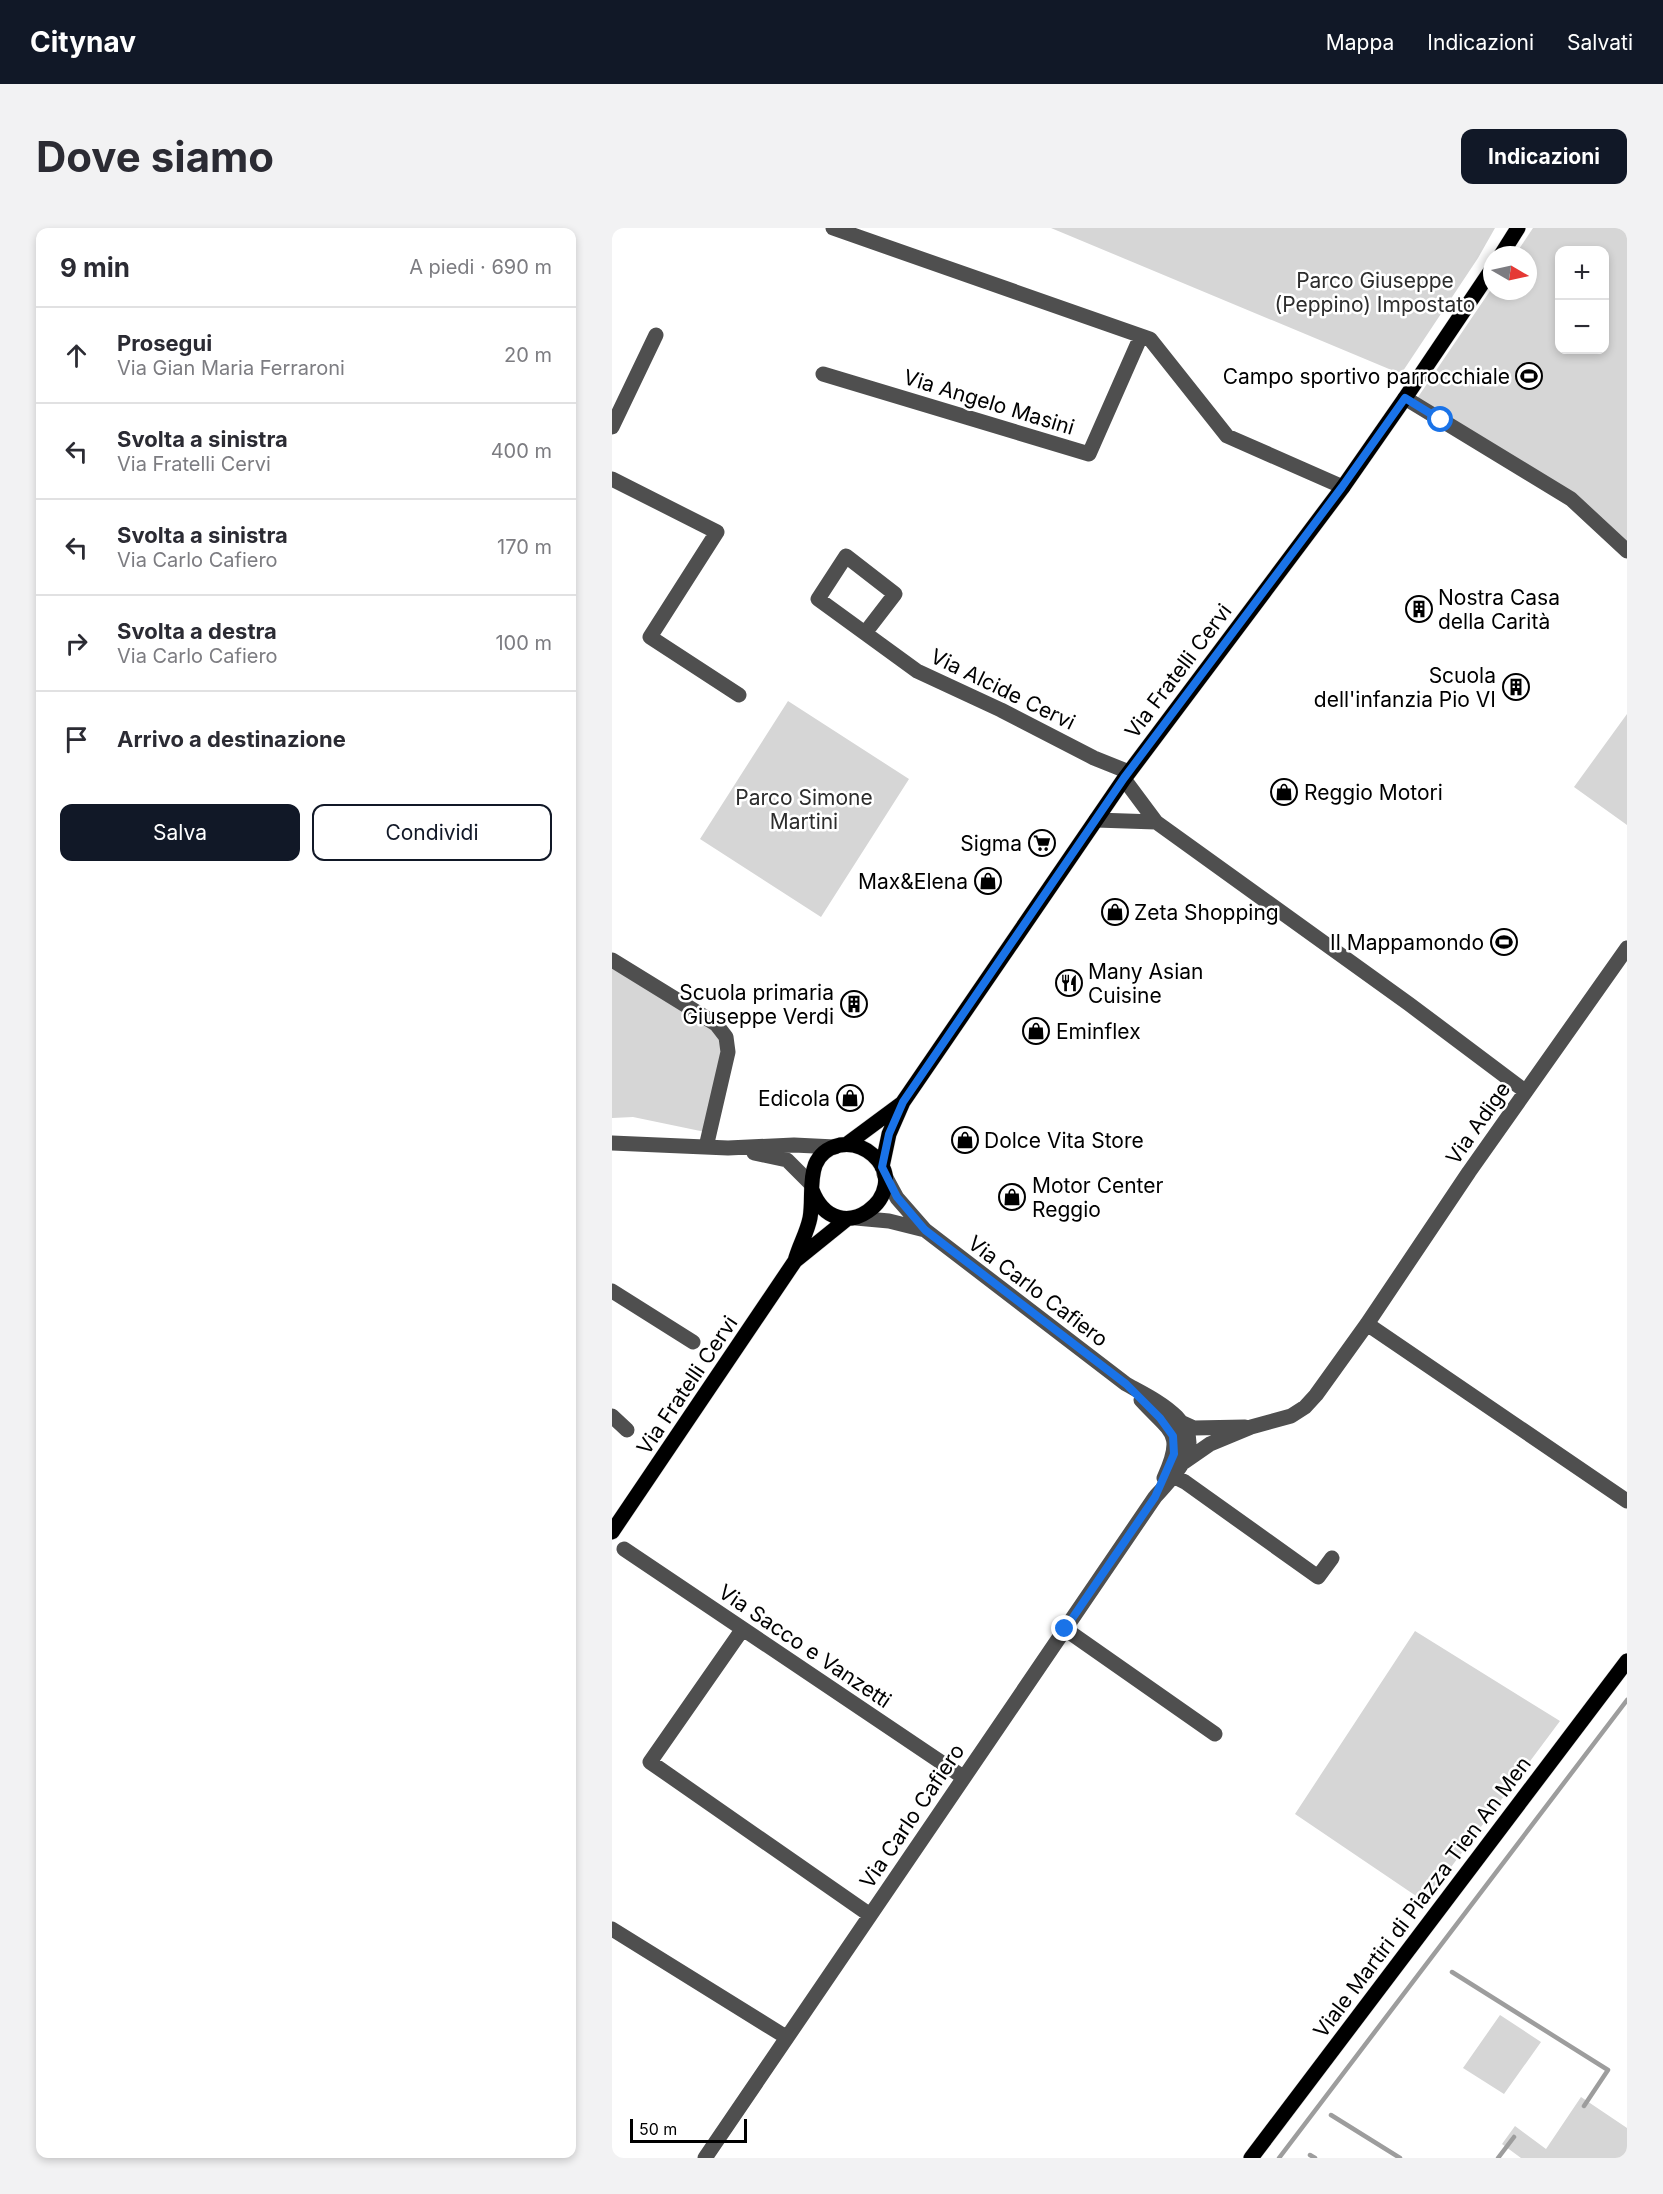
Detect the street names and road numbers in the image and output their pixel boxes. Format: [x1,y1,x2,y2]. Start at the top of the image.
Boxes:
street label: Via Angelo Masini [901,364,1077,440]
street label: Via Fratelli Cervi [1119,599,1237,743]
street label: Via Alcide Cervi [927,643,1079,735]
street label: Via Adige [1441,1077,1515,1169]
street label: Via Carlo Cafiero [963,1230,1113,1352]
street label: Via Fratelli Cervi [631,1311,743,1459]
street label: Via Sacco e Vanzetti [714,1579,896,1713]
street label: Via Carlo Cafiero [854,1739,970,1893]
street label: Viale Martiri di Piazza Tien An Men [1308,1752,1536,2042]

